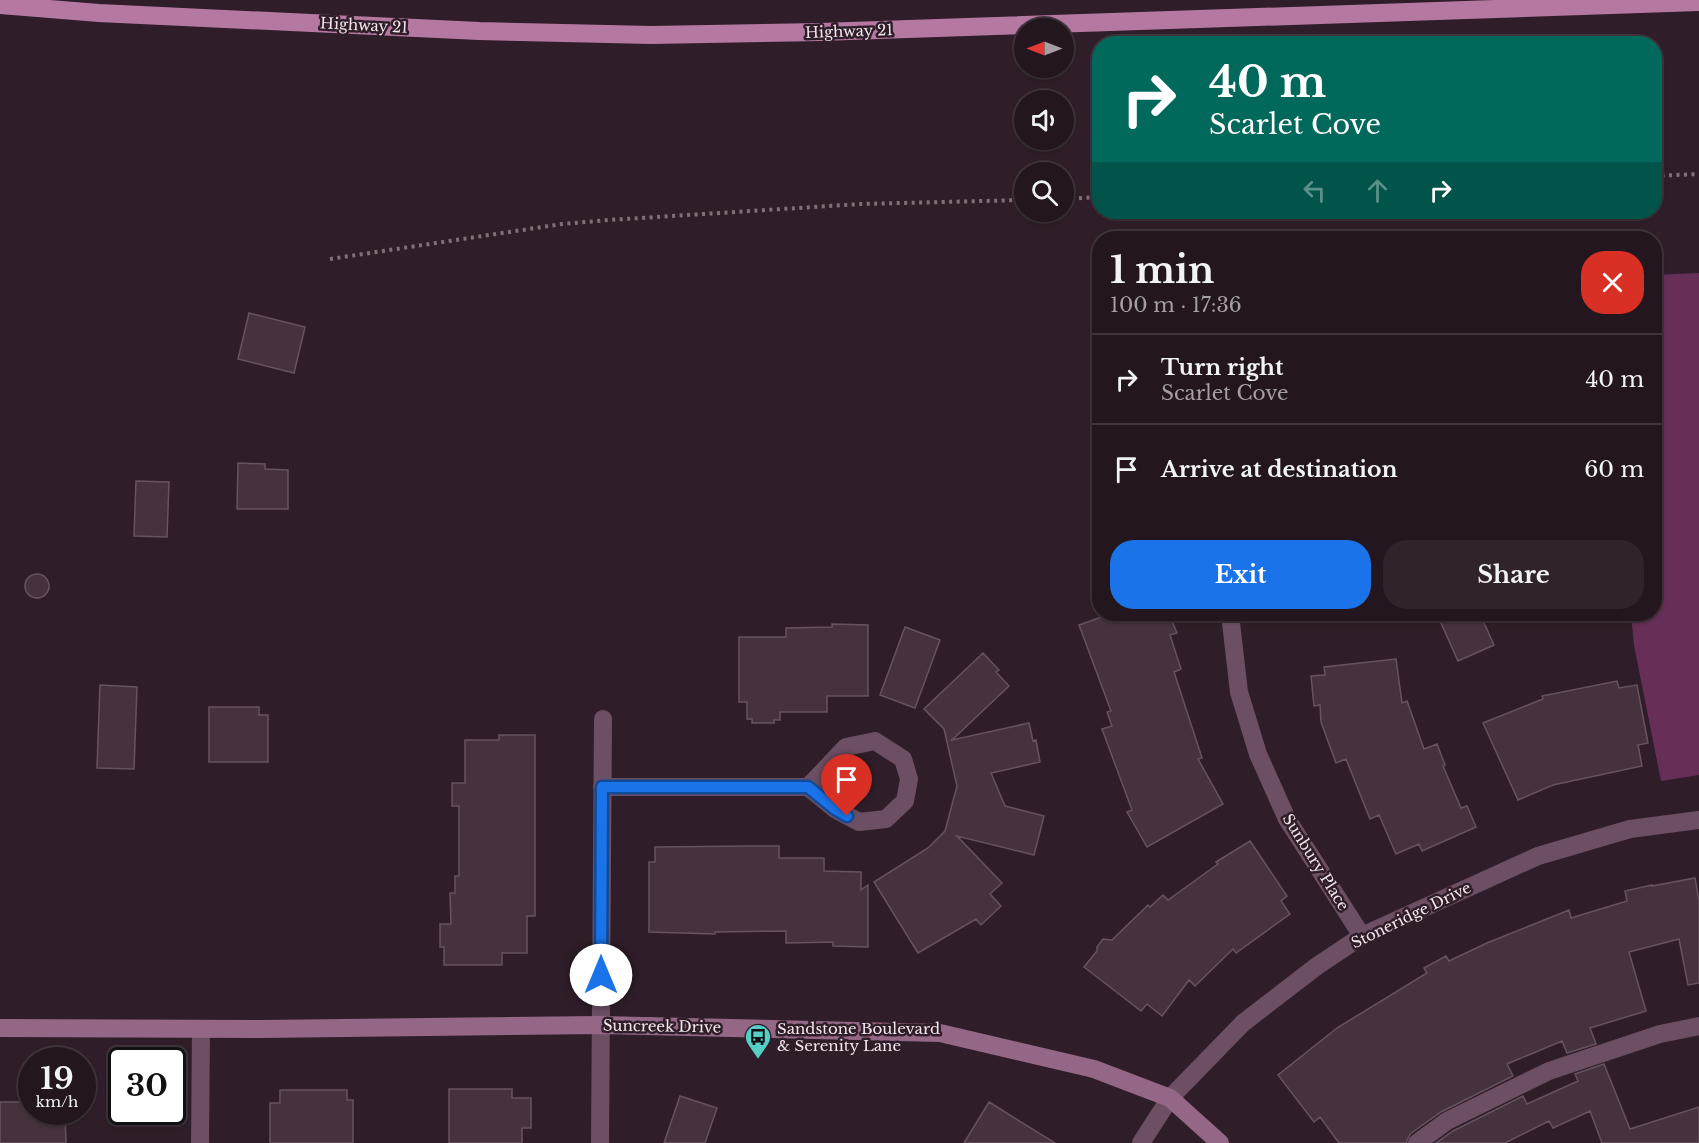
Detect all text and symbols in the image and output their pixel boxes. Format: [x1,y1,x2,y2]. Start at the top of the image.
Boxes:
street label: Highway 21 [320,13,408,37]
north arrow [1014,18,1074,78]
map controls [1014,18,1074,222]
street label: Highway 21 [805,20,893,42]
text: 40 m [1209,56,1326,108]
icon: right [1110,60,1188,138]
button: sound [1014,90,1074,150]
text: Scarlet Cove [1209,108,1381,141]
button: search [1014,162,1074,222]
icon: left [1298,174,1331,207]
icon: ahead [1361,174,1394,207]
icon: right [1424,174,1457,207]
text: 1 min [1110,248,1214,293]
button: close [1581,251,1644,314]
text: 100 m · 17:36 [1110,293,1242,317]
text: Turn right [1161,354,1283,381]
icon: right [1110,363,1143,396]
text: 40 m [1586,366,1644,393]
text: Scarlet Cove [1161,381,1288,405]
icon: arrive [1110,453,1143,486]
text: Arrive at destination [1161,456,1398,483]
text: 60 m [1584,456,1644,483]
button: Exit [1110,540,1371,609]
button: Share [1383,540,1644,609]
pin [821,754,872,816]
icon: arrive [830,763,863,796]
street label: Sunbury Place [1279,810,1353,914]
street label: Stoneridge Drive [1348,878,1474,952]
position arrow [569,943,633,1007]
street label: Suncreek Drive [603,1015,721,1037]
place label: Sandstone Boulevard & Serenity Lane [777,1019,940,1055]
bus stop icon: Sandstone Boulevard & Serenity Lane [743,1022,773,1060]
speed limit sign: 30 [108,1047,186,1125]
text: 19 [40,1060,74,1097]
text: km/h [36,1092,78,1111]

